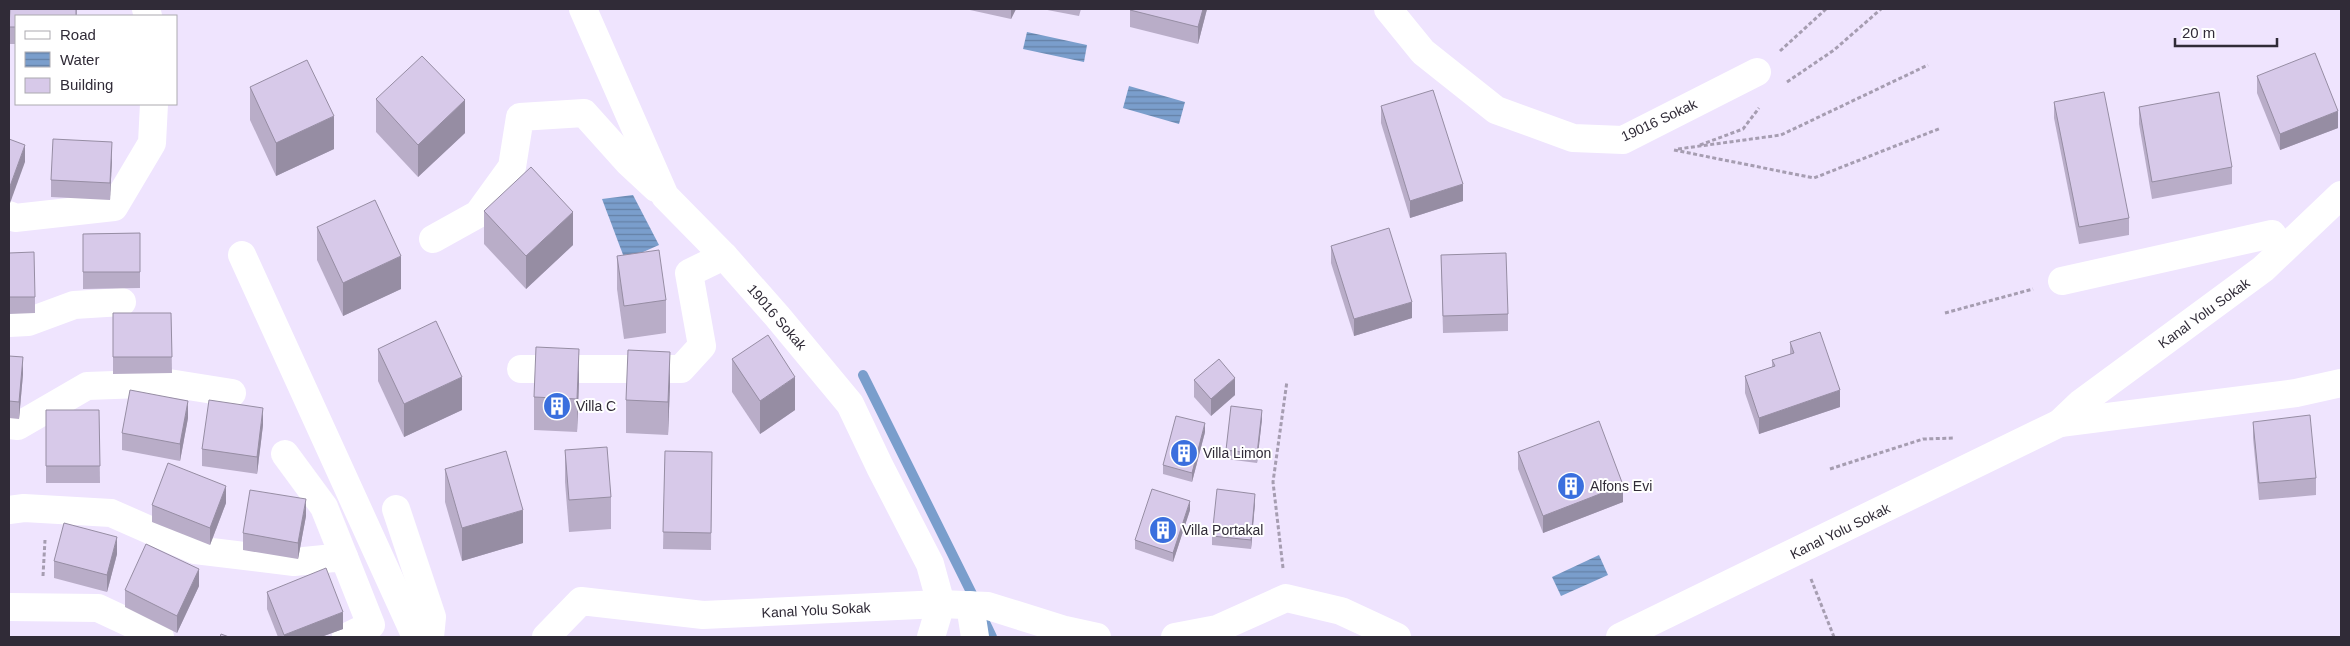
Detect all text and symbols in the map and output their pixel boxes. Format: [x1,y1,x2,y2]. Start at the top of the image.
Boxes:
legend [15,15,178,105]
scale bar [2175,15,2278,47]
text: 20 m [2182,24,2215,41]
text: Road [60,26,96,43]
text: Water [60,51,99,68]
text: Building [60,76,113,93]
street label: 19016 Sokak [1619,95,1700,145]
street label: Kanal Yolu Sokak [2155,274,2254,352]
street label: 19016 Sokak [744,281,811,354]
building icon: Villa C [542,391,572,421]
place label: Villa C [576,398,616,414]
building icon: Villa Limon [1169,438,1199,468]
place label: Villa Limon [1203,445,1271,461]
building icon: Alfons Evi [1556,471,1586,501]
place label: Alfons Evi [1590,478,1652,494]
street label: Kanal Yolu Sokak [1788,499,1893,562]
building icon: Villa Portakal [1148,515,1178,545]
place label: Villa Portakal [1182,522,1263,538]
street label: Kanal Yolu Sokak [761,599,872,621]

